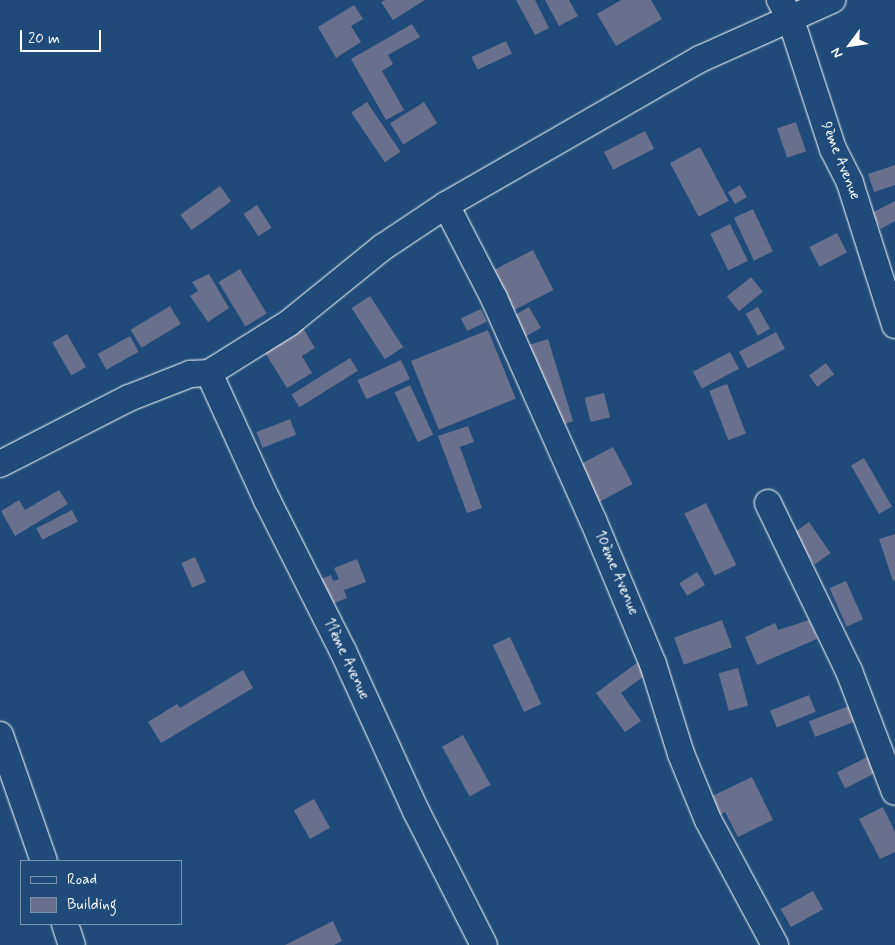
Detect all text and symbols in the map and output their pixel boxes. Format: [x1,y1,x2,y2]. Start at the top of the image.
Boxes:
scale bar [22,20,104,52]
north arrow [825,20,875,70]
text: 20 m [28,29,60,49]
text: N [827,44,847,61]
street label: 9ème Avenue [816,118,864,204]
street label: 10ème Avenue [590,527,642,619]
street label: 11ème Avenue [319,614,373,704]
legend [20,860,182,925]
text: Road [67,870,97,890]
text: Building [67,895,117,915]

